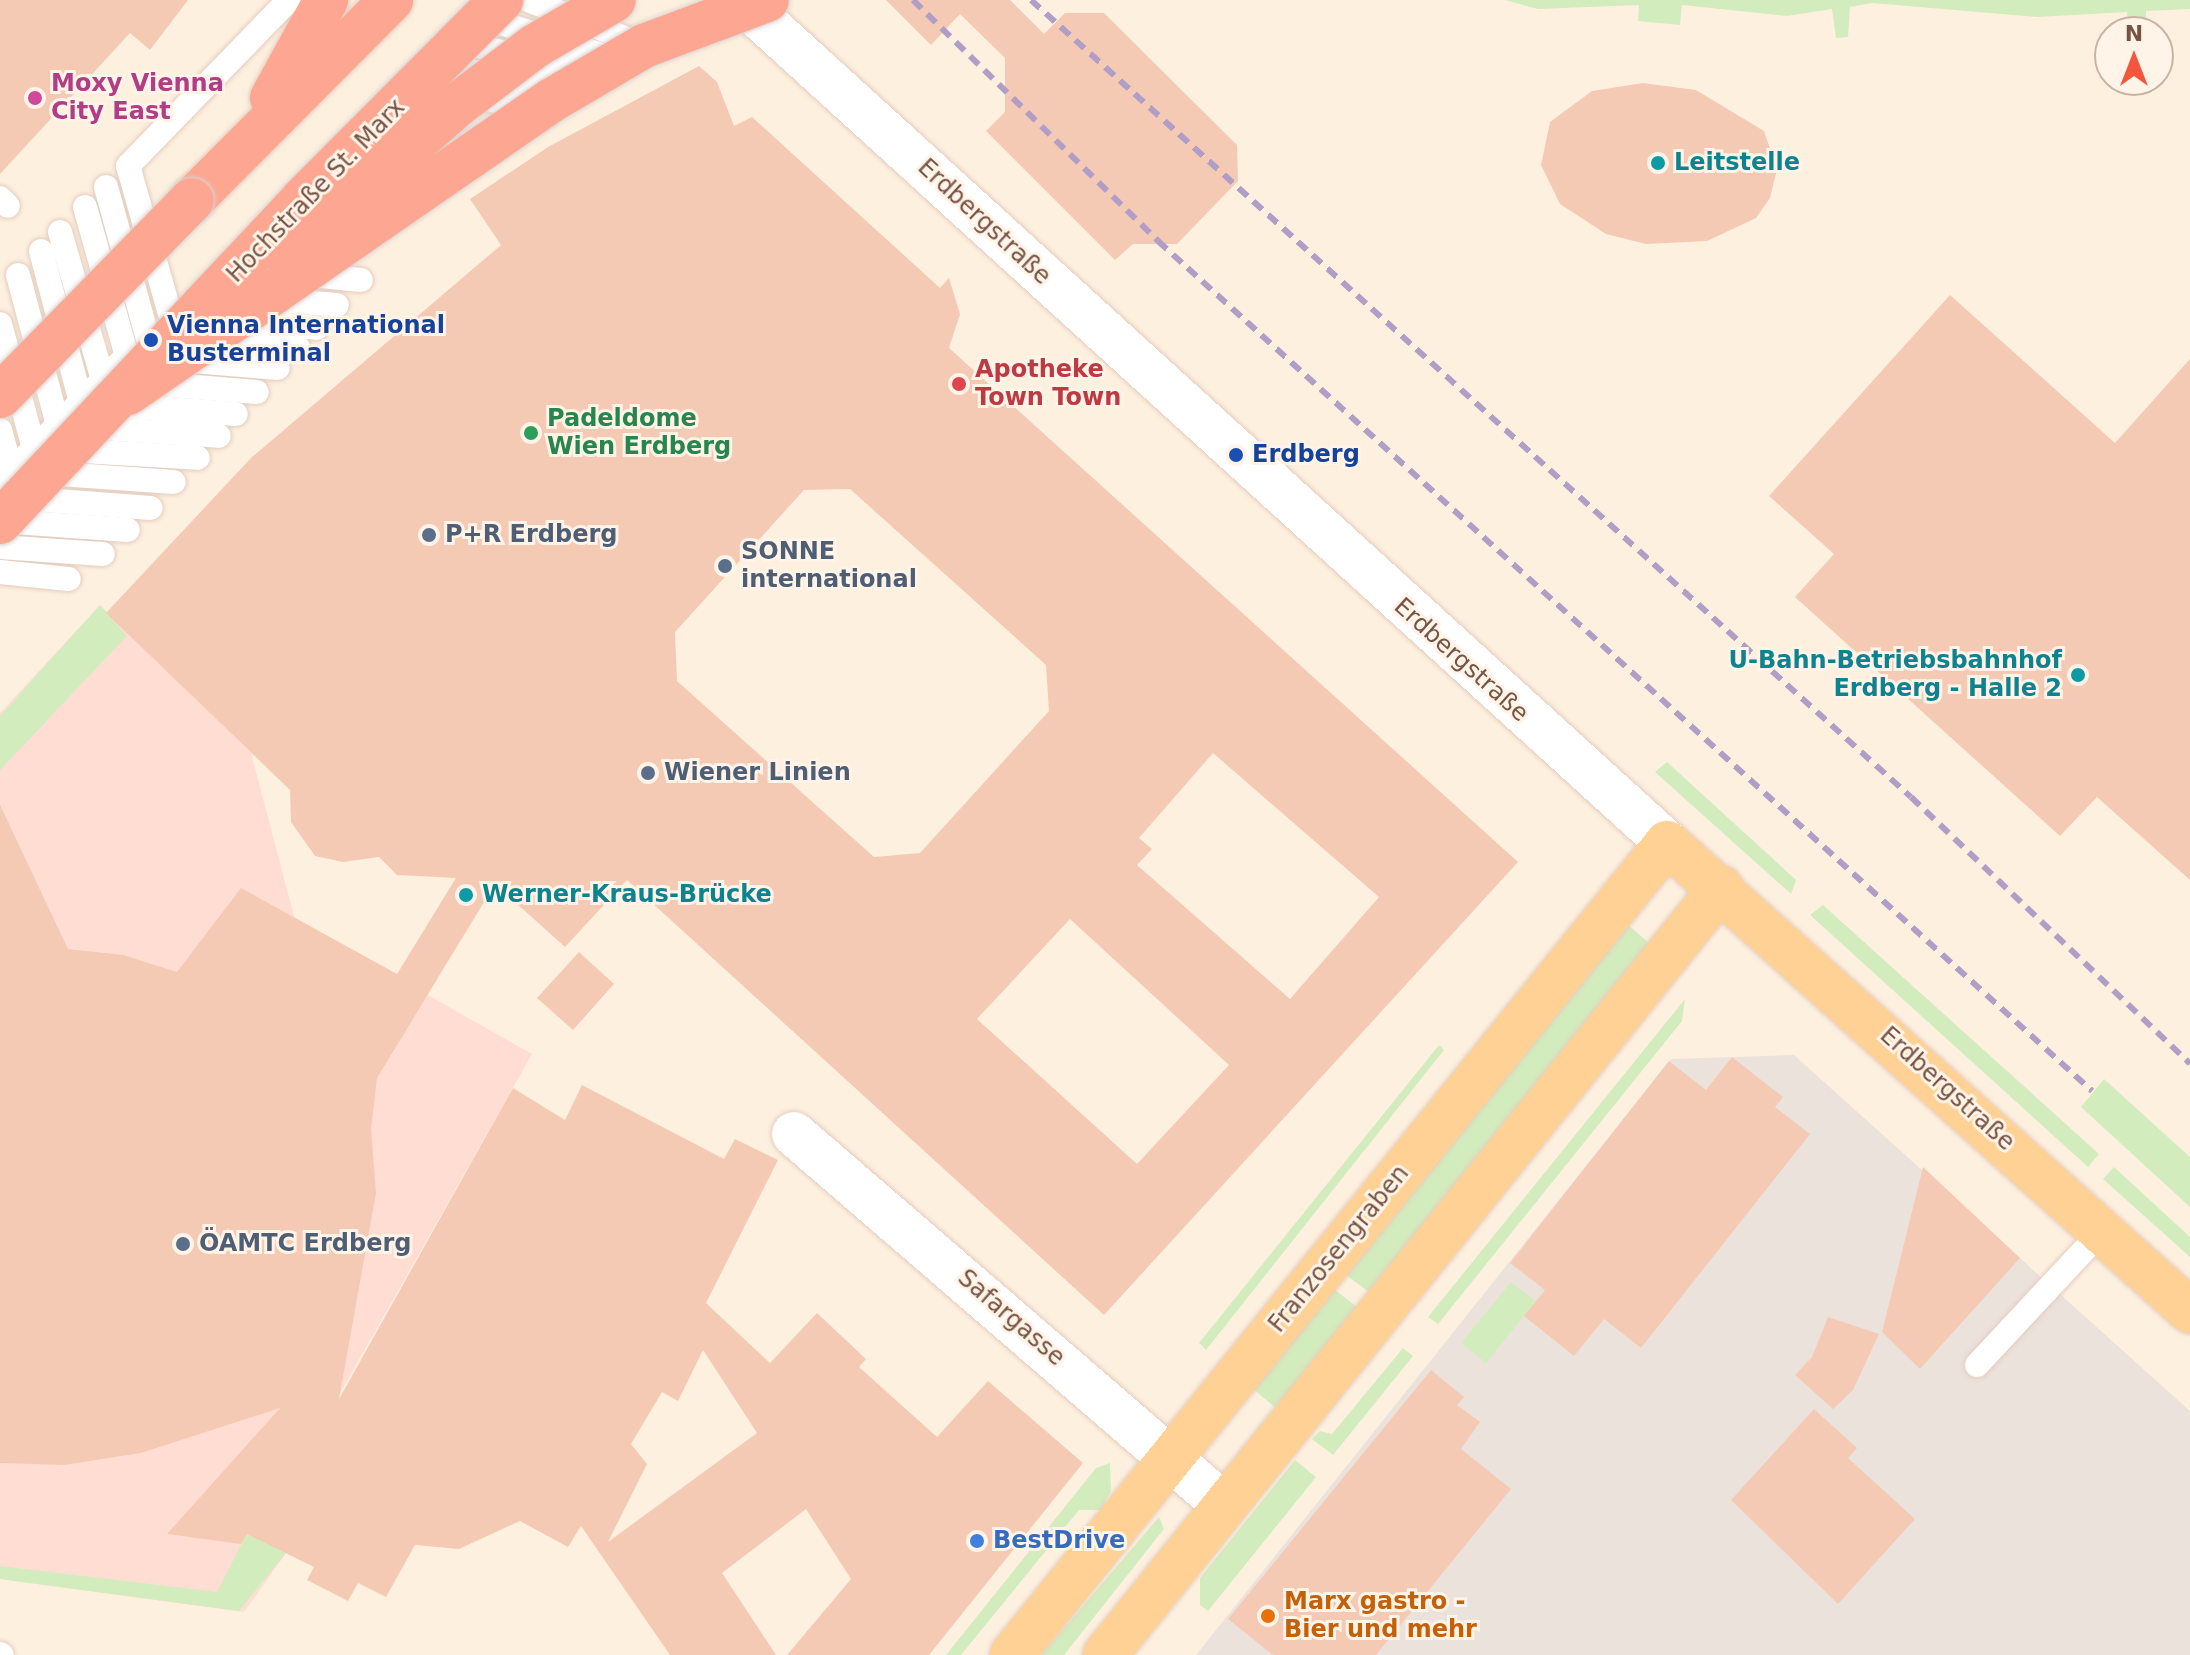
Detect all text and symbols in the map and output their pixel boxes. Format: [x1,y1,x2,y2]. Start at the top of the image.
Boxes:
north arrow [2094,16,2174,96]
text: N [2125,21,2143,46]
place label: Moxy Vienna City East [51,70,224,126]
marker: Moxy Vienna City East [26,89,44,107]
street label: Hochstraße St. Marx [221,93,411,289]
place label: Leitstelle [1674,149,1800,177]
street label: Erdbergstraße [912,153,1056,291]
marker: Leitstelle [1649,154,1667,172]
place label: Vienna International Busterminal [167,312,445,368]
marker: Vienna International Busterminal [142,331,160,349]
place label: Apotheke Town Town [975,356,1121,412]
marker: Apotheke Town Town [950,375,968,393]
place label: Padeldome Wien Erdberg [547,405,731,461]
marker: Padeldome Wien Erdberg [522,424,540,442]
place label: Erdberg [1252,441,1360,469]
marker: Erdberg [1227,446,1245,464]
place label: P+R Erdberg [445,521,617,549]
marker: P+R Erdberg [420,526,438,544]
place label: SONNE international [741,538,917,594]
marker: SONNE international [716,557,734,575]
street label: Erdbergstraße [1388,592,1534,728]
place label: U-Bahn-Betriebsbahnhof Erdberg - Halle 2 [1729,647,2062,703]
marker: U-Bahn-Betriebsbahnhof Erdberg - Halle 2 [2069,666,2087,684]
place label: Wiener Linien [664,759,851,787]
marker: Wiener Linien [639,764,657,782]
place label: Werner-Kraus-Brücke [482,881,772,909]
marker: Werner-Kraus-Brücke [457,886,475,904]
street label: Erdbergstraße [1874,1021,2020,1157]
street label: Franzosengraben [1263,1160,1415,1338]
place label: ÖAMTC Erdberg [199,1230,411,1258]
marker: ÖAMTC Erdberg [174,1235,192,1253]
street label: Safargasse [952,1264,1070,1372]
place label: BestDrive [993,1527,1125,1555]
marker: BestDrive [968,1532,986,1550]
place label: Marx gastro - Bier und mehr [1284,1588,1477,1644]
marker: Marx gastro - Bier und mehr [1259,1607,1277,1625]

